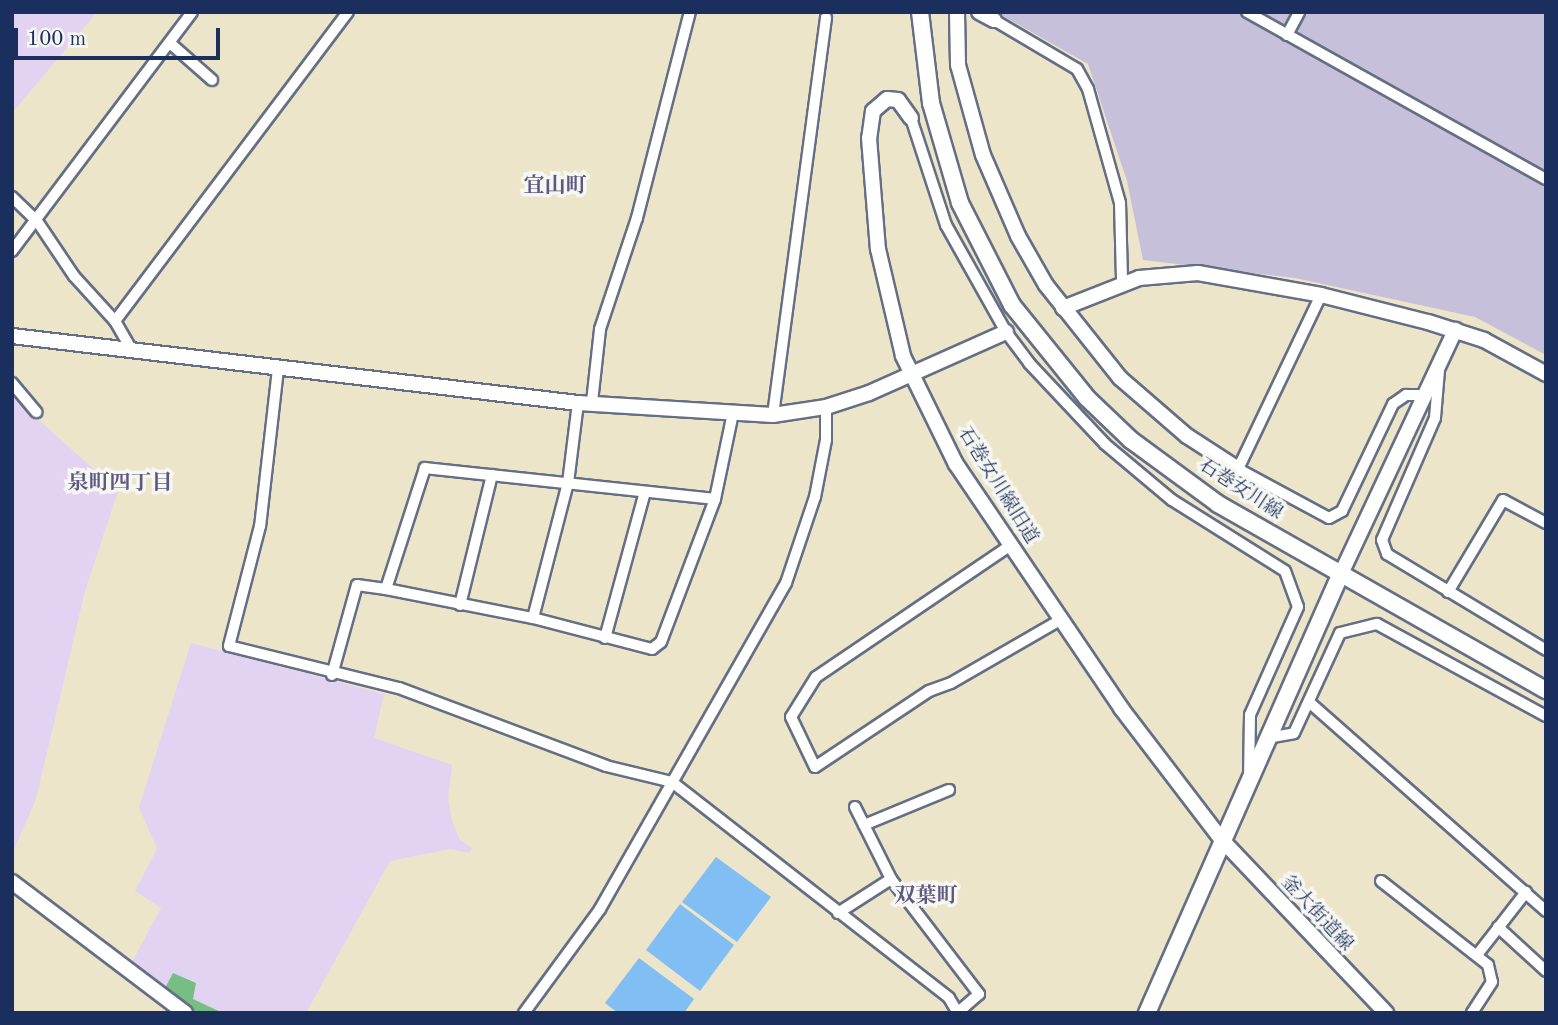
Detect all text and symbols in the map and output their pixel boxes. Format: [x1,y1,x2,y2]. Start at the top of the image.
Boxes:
scale bar [18,14,224,58]
text: 100 m [27,29,86,50]
district label: 宜山町 [524,174,586,200]
street label: 石巻女川線旧道 [952,424,1042,548]
street label: 石巻女川線 [1194,455,1286,525]
district label: 泉町四丁目 [68,471,172,497]
street label: 釜大街道線 [1275,871,1357,957]
district label: 双葉町 [895,884,957,910]

